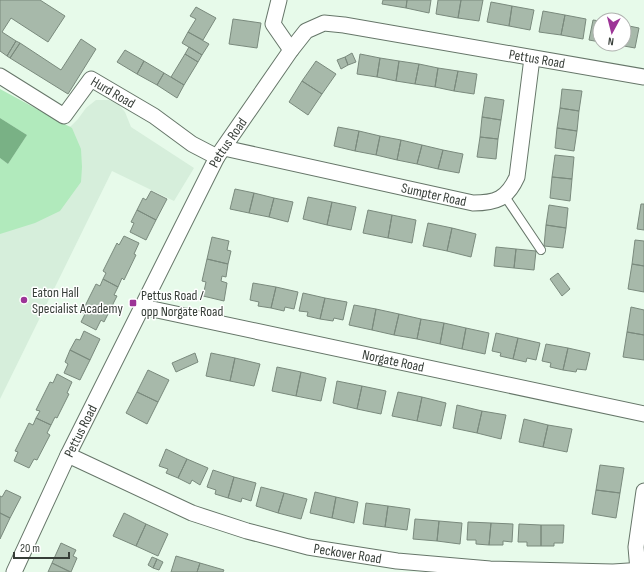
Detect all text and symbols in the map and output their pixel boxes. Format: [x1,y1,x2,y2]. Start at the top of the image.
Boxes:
north arrow [592,12,632,52]
text: N [607,35,615,48]
street label: Pettus Road [508,46,566,72]
street label: Hurd Road [88,73,138,112]
street label: Pettus Road [205,114,251,170]
street label: Sumpter Road [400,179,468,210]
place label: Eaton Hall Specialist Academy [32,284,123,317]
place label: Pettus Road / opp Norgate Road [141,287,224,320]
marker: Eaton Hall Specialist Academy [19,295,29,305]
marker: Pettus Road / opp Norgate Road [128,298,138,308]
street label: Norgate Road [361,346,426,376]
street label: Pettus Road [60,402,101,460]
scale bar [14,534,69,560]
street label: Peckover Road [312,540,383,567]
text: 20 m [20,541,40,556]

